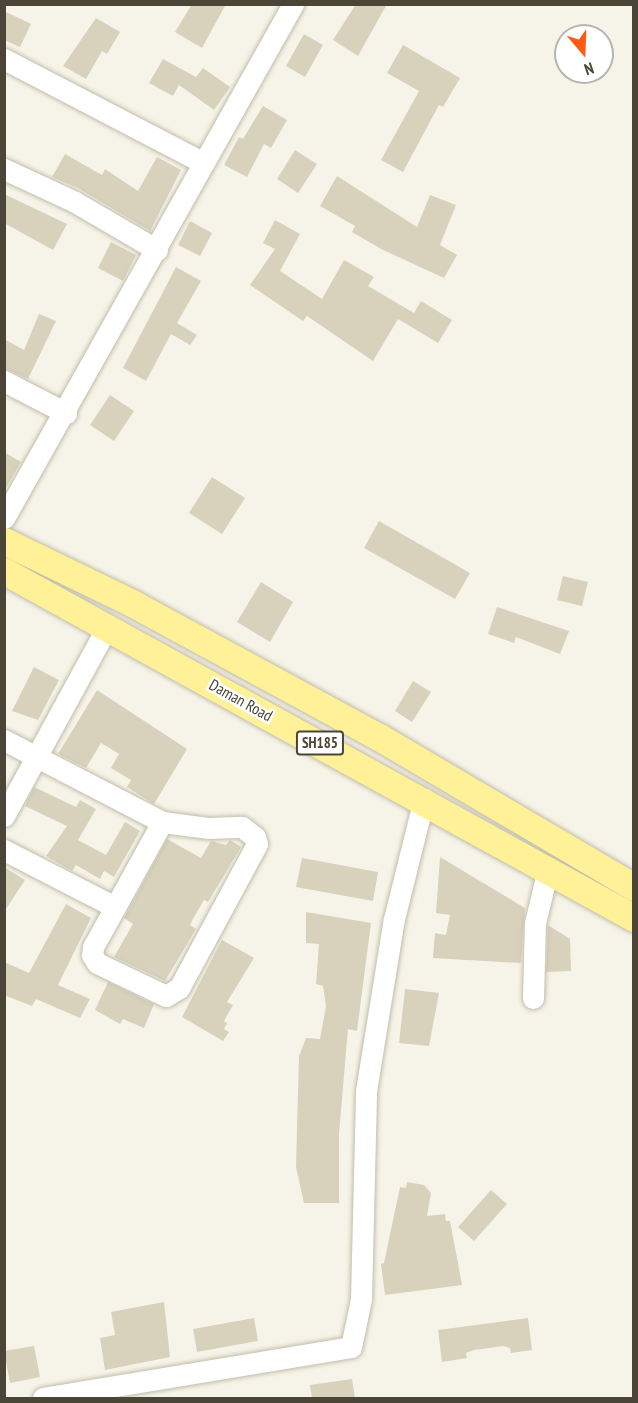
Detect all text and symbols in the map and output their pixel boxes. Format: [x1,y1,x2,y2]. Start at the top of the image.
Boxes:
north arrow [554,24,614,84]
text: N [582,58,597,80]
street label: Daman Road [206,675,276,725]
road number: SH185 [294,731,346,755]

